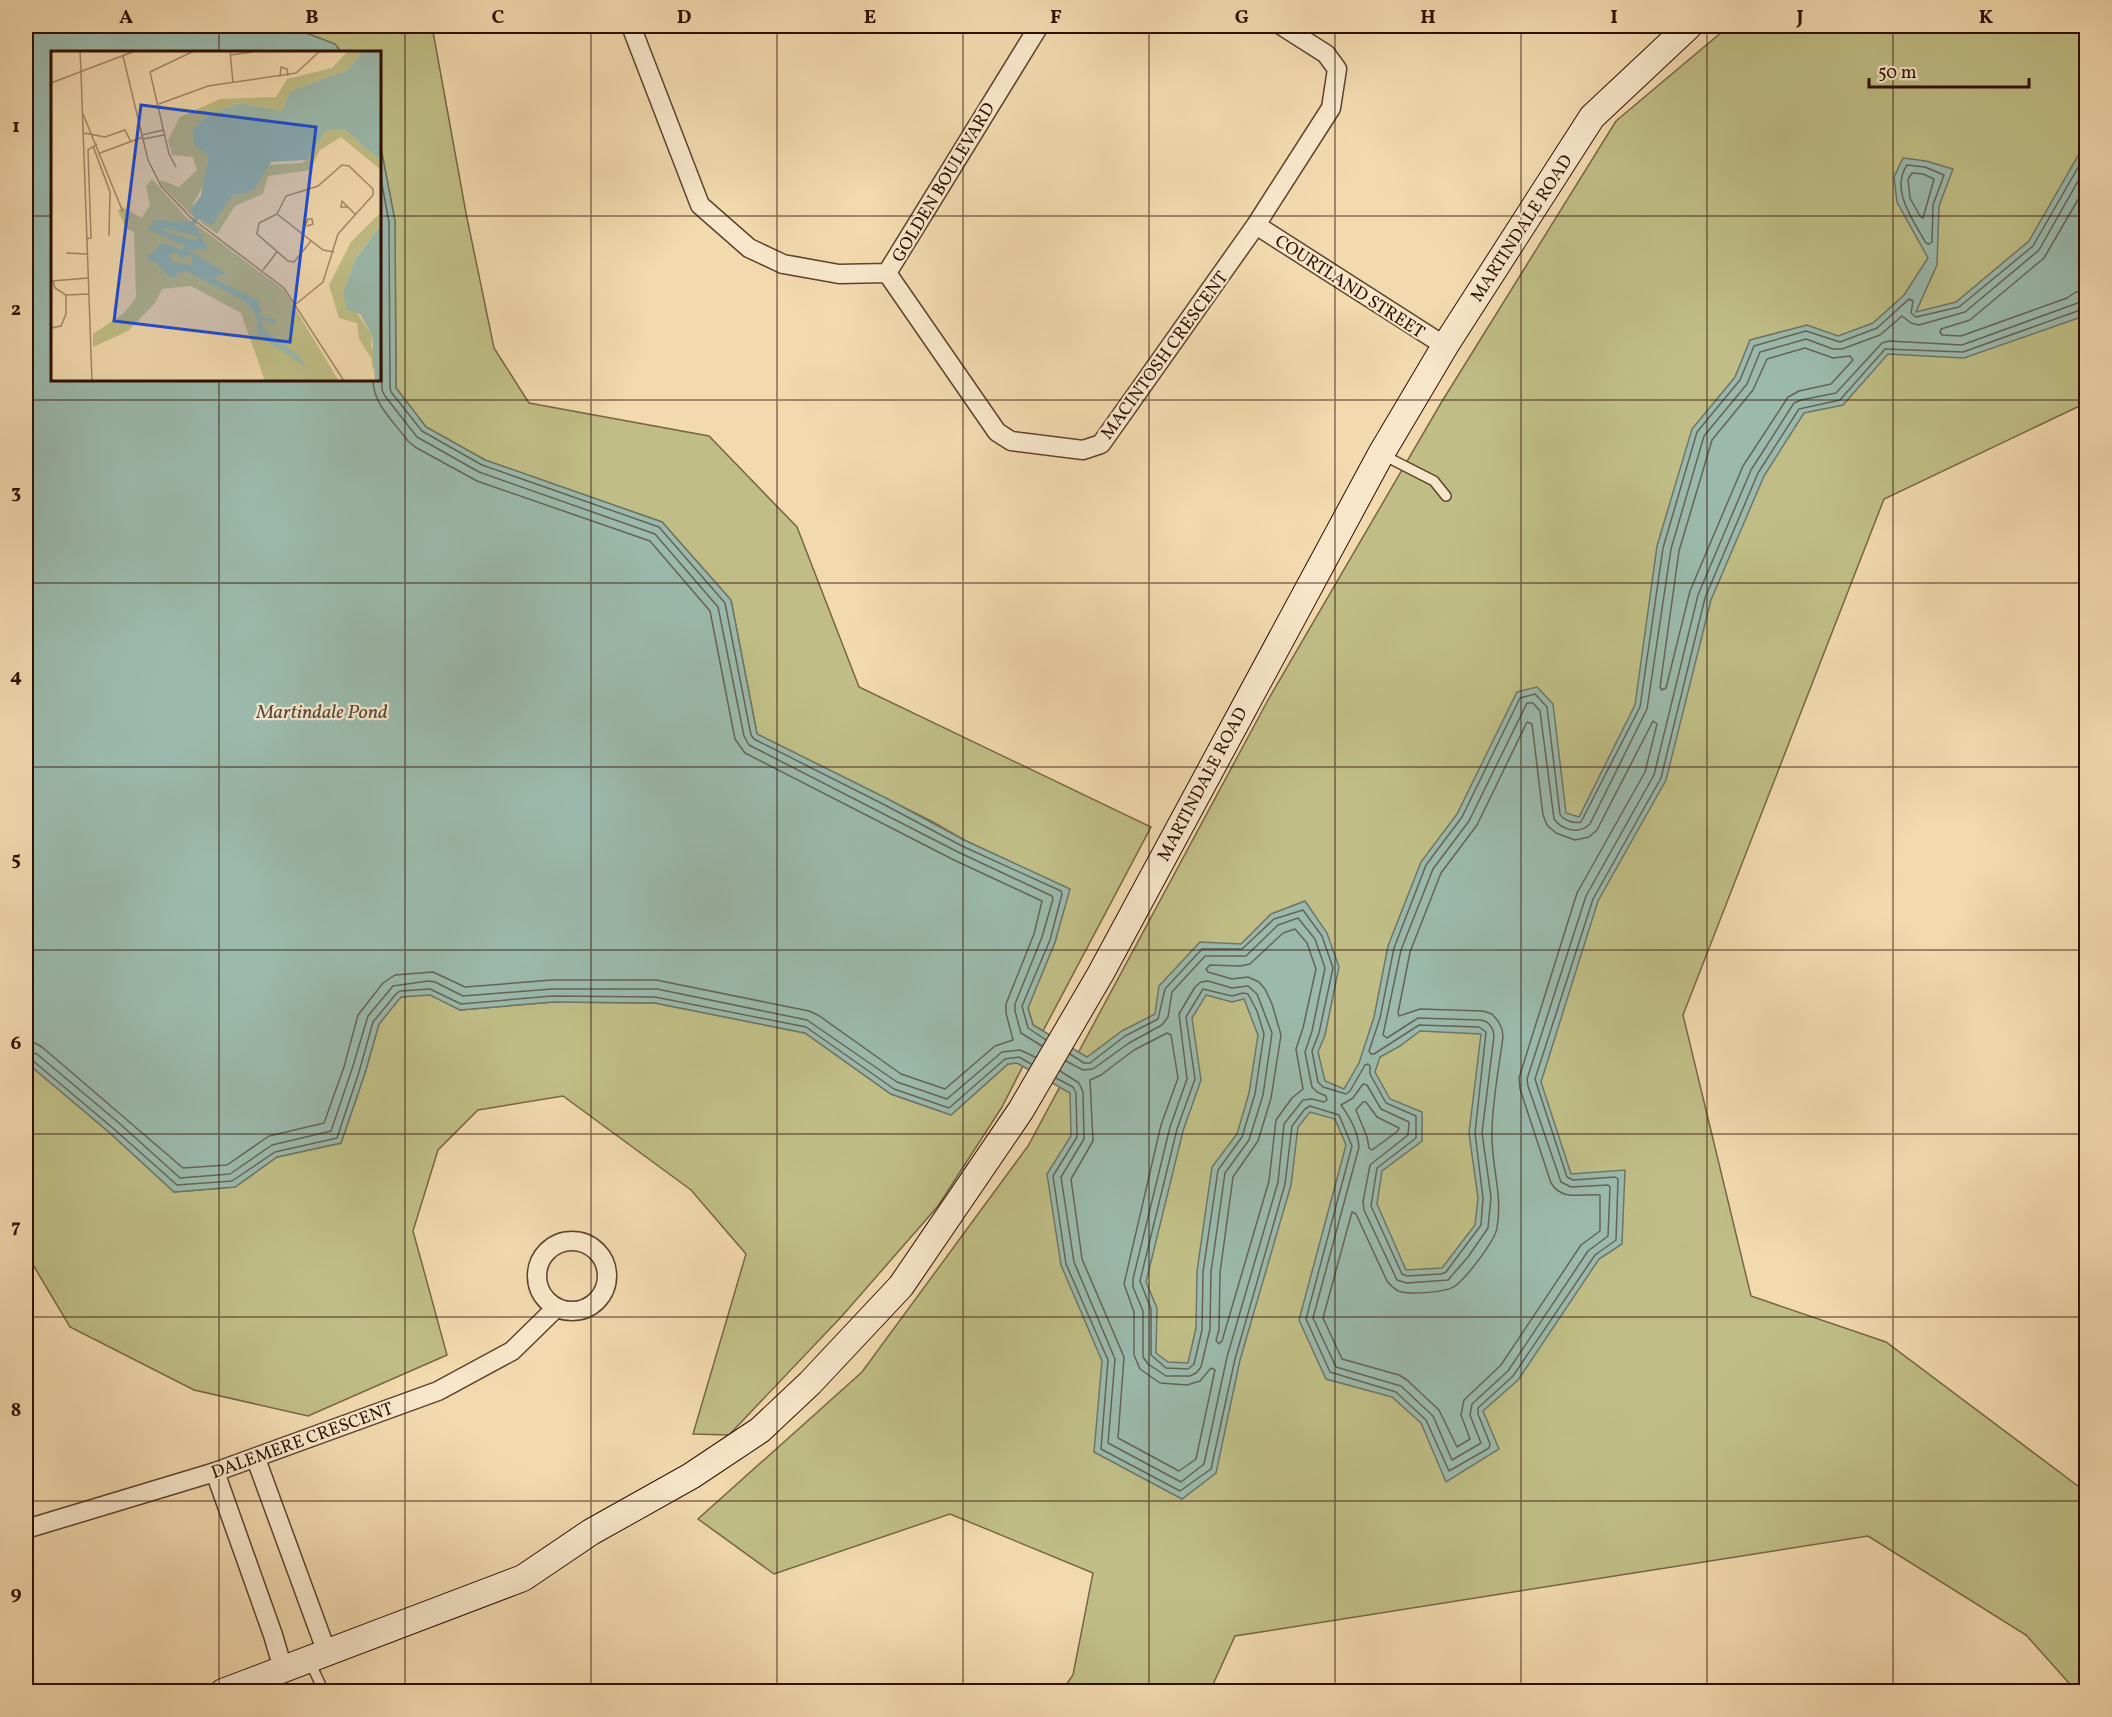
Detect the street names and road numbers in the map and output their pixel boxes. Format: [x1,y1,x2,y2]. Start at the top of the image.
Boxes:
street label: GOLDEN BOULEVARD [887,98,1002,267]
street label: MARTINDALE ROAD [1465,150,1579,307]
street label: COURTLAND STREET [1269,229,1429,345]
street label: MACINTOSH CRESCENT [1096,266,1235,445]
street label: MARTINDALE ROAD [1152,703,1255,866]
street label: DALEMERE CRESCENT [208,1397,397,1486]

